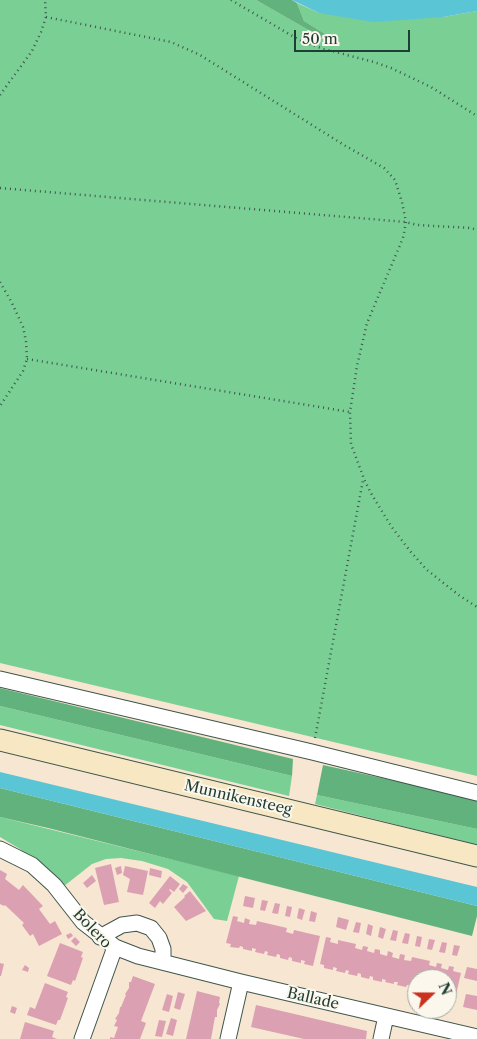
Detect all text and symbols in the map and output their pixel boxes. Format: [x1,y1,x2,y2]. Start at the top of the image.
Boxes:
scale bar [297,20,413,52]
text: 50 m [302,29,338,48]
street label: Munnikensteeg [182,777,294,819]
street label: Bolero [69,906,115,952]
north arrow [407,969,457,1019]
text: N [434,980,456,998]
street label: Ballade [285,984,341,1014]

